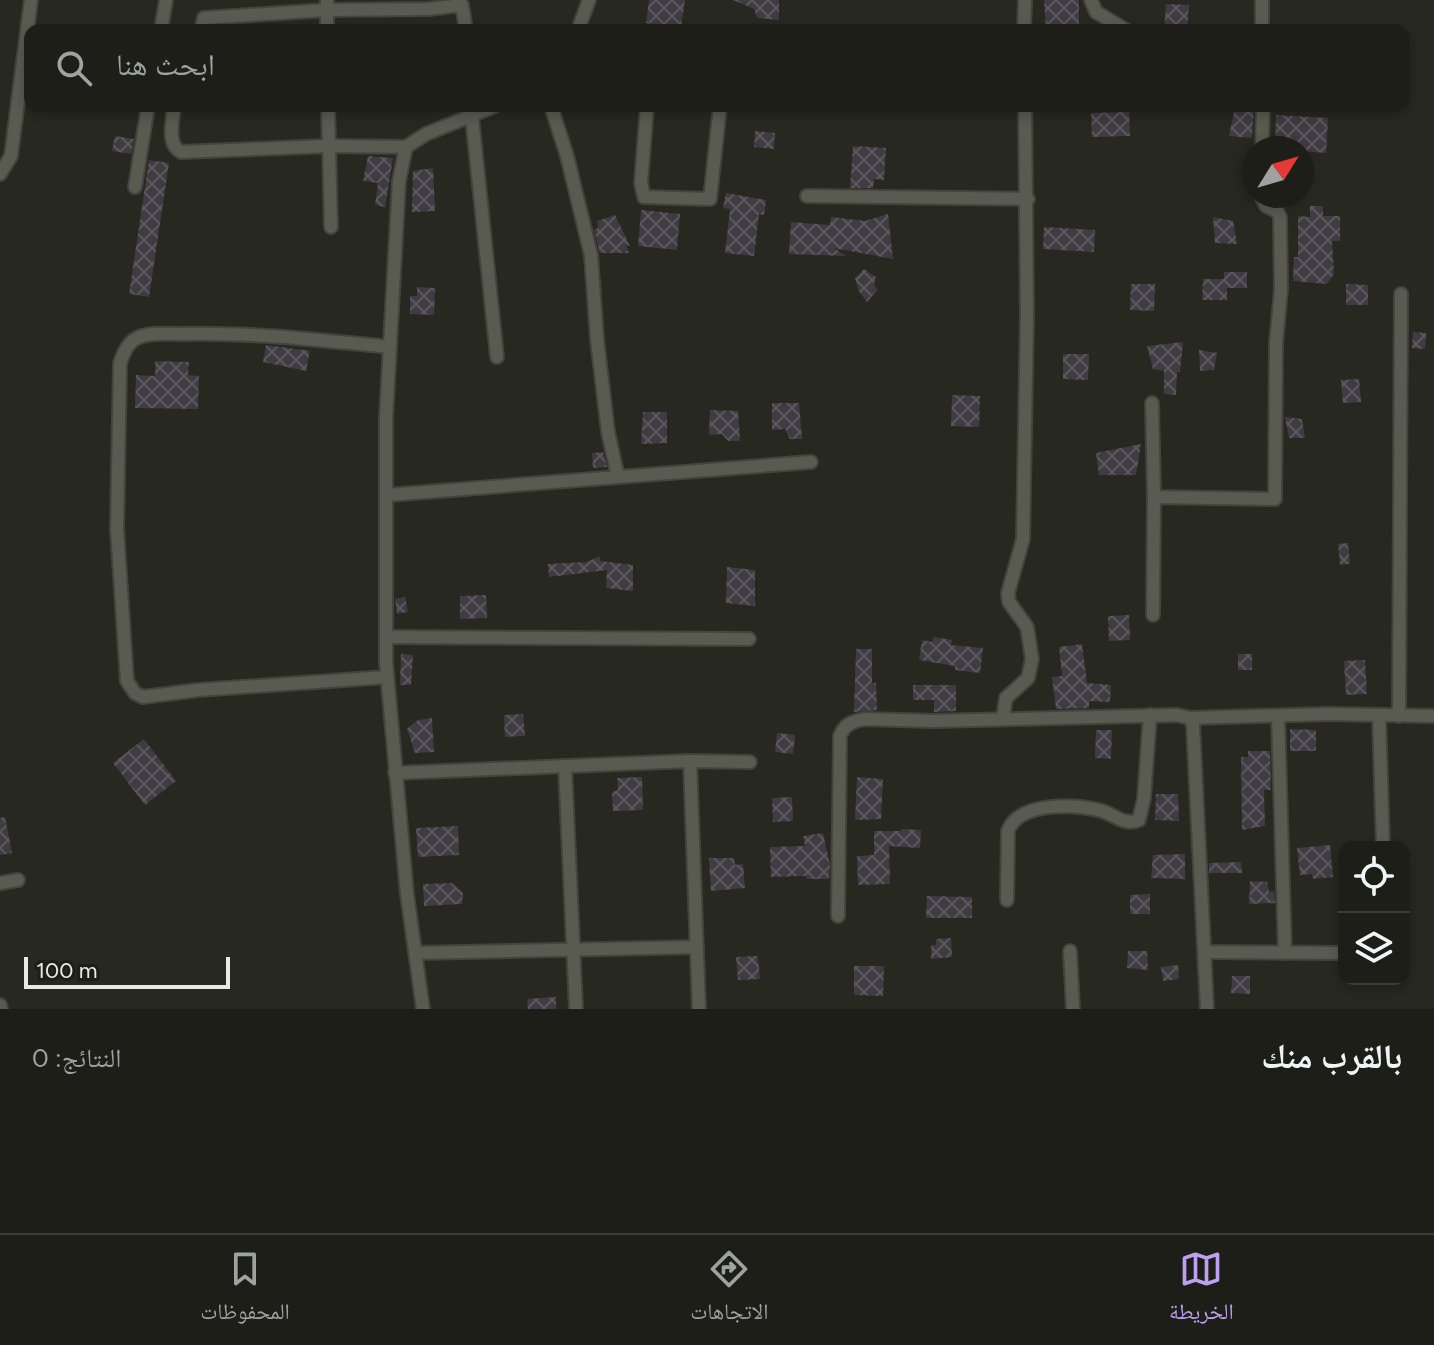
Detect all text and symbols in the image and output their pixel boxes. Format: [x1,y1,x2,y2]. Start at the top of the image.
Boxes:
search box [24,24,1410,112]
icon: search [52,46,96,90]
text: ابحث هنا [116,46,215,83]
north arrow [1242,136,1314,208]
map controls [1338,841,1410,985]
button: locate [1338,841,1410,913]
button: layers [1338,913,1410,985]
scale bar [24,953,230,989]
text: 100 m [36,957,97,984]
text: بالقرب منك [1261,1036,1402,1077]
text: النتائج: 0 [32,1042,121,1074]
tab: المحفوظات [200,1247,290,1333]
tab: الاتجاهات [690,1247,768,1333]
tab: الخريطة [1169,1247,1234,1333]

